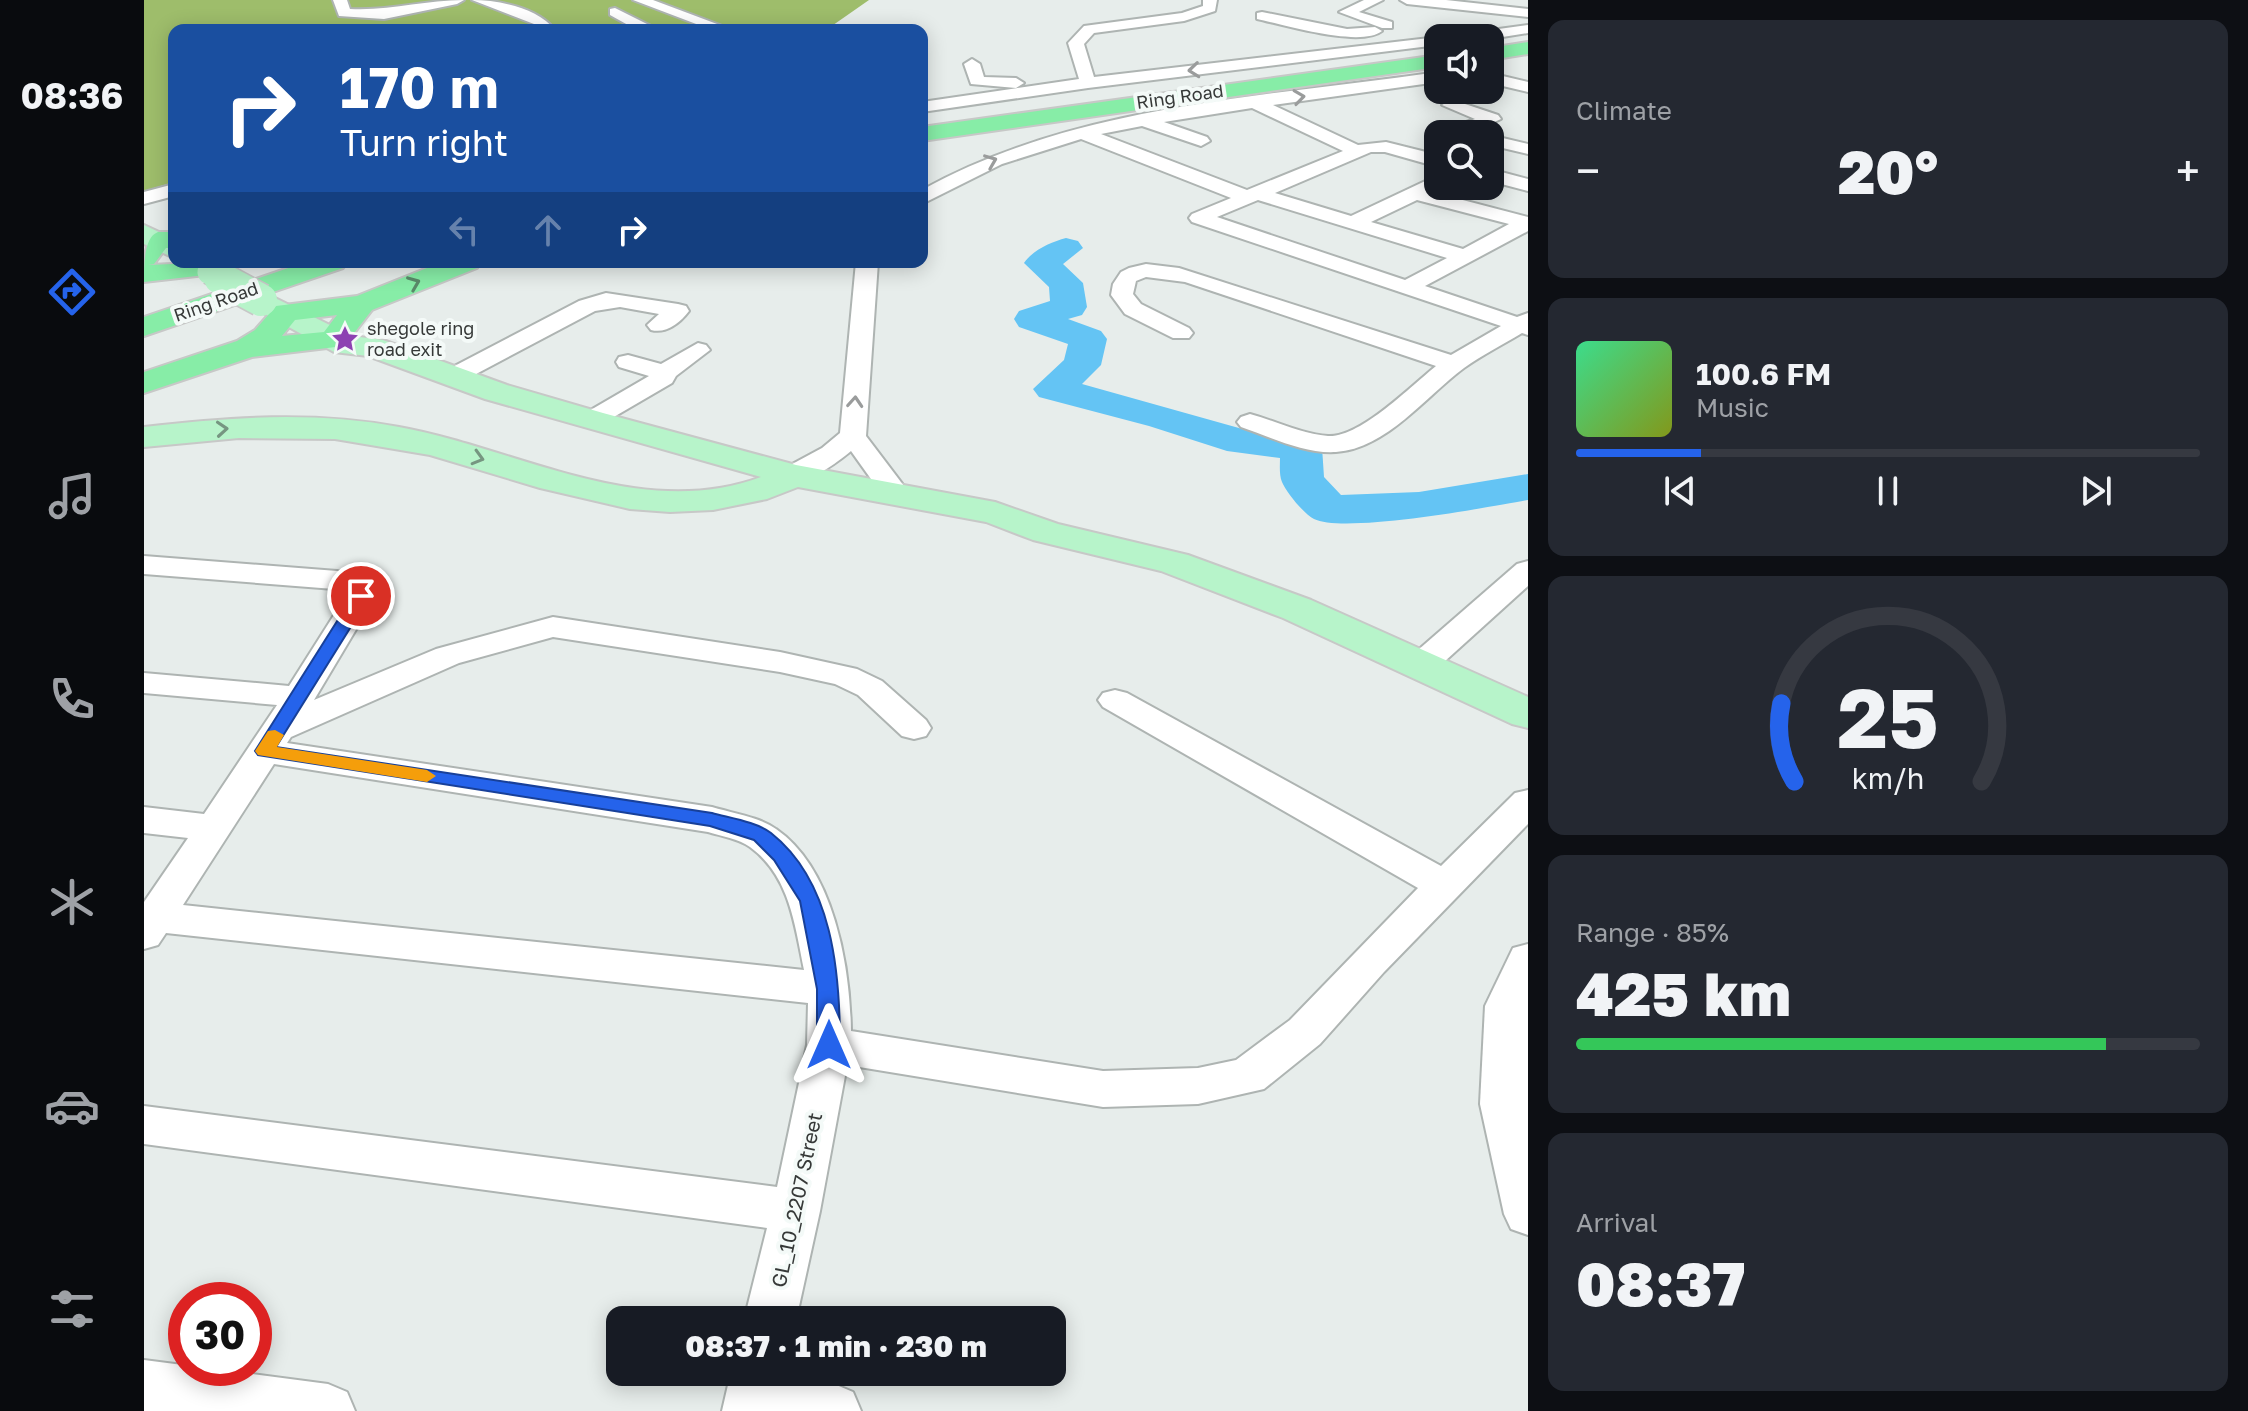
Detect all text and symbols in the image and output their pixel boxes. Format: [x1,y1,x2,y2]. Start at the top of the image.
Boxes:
map controls [1424,24,1504,200]
button: sound [1424,24,1504,104]
text: 170 m [340,53,499,120]
icon: right [208,56,312,160]
one-way arrow [1187,62,1200,79]
text: 08:36 [21,74,123,117]
street label: Ring Road [1135,79,1225,113]
one-way arrow [1292,89,1306,106]
text: Climate [1576,95,1672,126]
button: search [1424,120,1504,200]
text: Turn right [340,121,508,164]
text: 20° [1838,135,1938,207]
text: − [1576,144,1600,197]
text: + [2176,144,2200,197]
one-way arrow [983,155,997,171]
icon: left [442,208,486,252]
icon: ahead [526,208,570,252]
icon: right [610,208,654,252]
icon: directions [44,264,100,320]
street label: Ring Road [171,276,261,326]
one-way arrow [406,276,420,293]
place label: shegole ring road exit [367,317,474,360]
place icon: shegole ring road exit [330,324,360,354]
text: 100.6 FM [1696,356,1831,392]
text: Music [1696,392,1769,423]
one-way arrow [846,395,863,408]
one-way arrow [216,421,229,438]
one-way arrow [471,449,485,465]
icon: music [44,468,100,524]
icon: previous [1658,469,1702,513]
icon: pause [1866,469,1910,513]
icon: next [2074,469,2118,513]
pin [327,562,395,630]
icon: arrive [339,574,383,618]
text: 25 [1837,665,1939,765]
icon: phone [44,671,100,727]
text: km/h [1852,761,1924,795]
icon: climate [44,874,100,930]
text: Range · 85% [1576,917,1729,948]
text: 425 km [1576,957,1791,1029]
position arrow [787,1003,871,1087]
icon: car [44,1078,100,1134]
street label: GL_10_2207 Street [766,1110,826,1289]
text: Arrival [1576,1207,1657,1238]
text: 08:37 [1576,1247,1745,1319]
icon: filters [44,1281,100,1337]
speed limit sign: 30 [168,1282,272,1386]
text: 08:37 · 1 min · 230 m [685,1328,987,1364]

